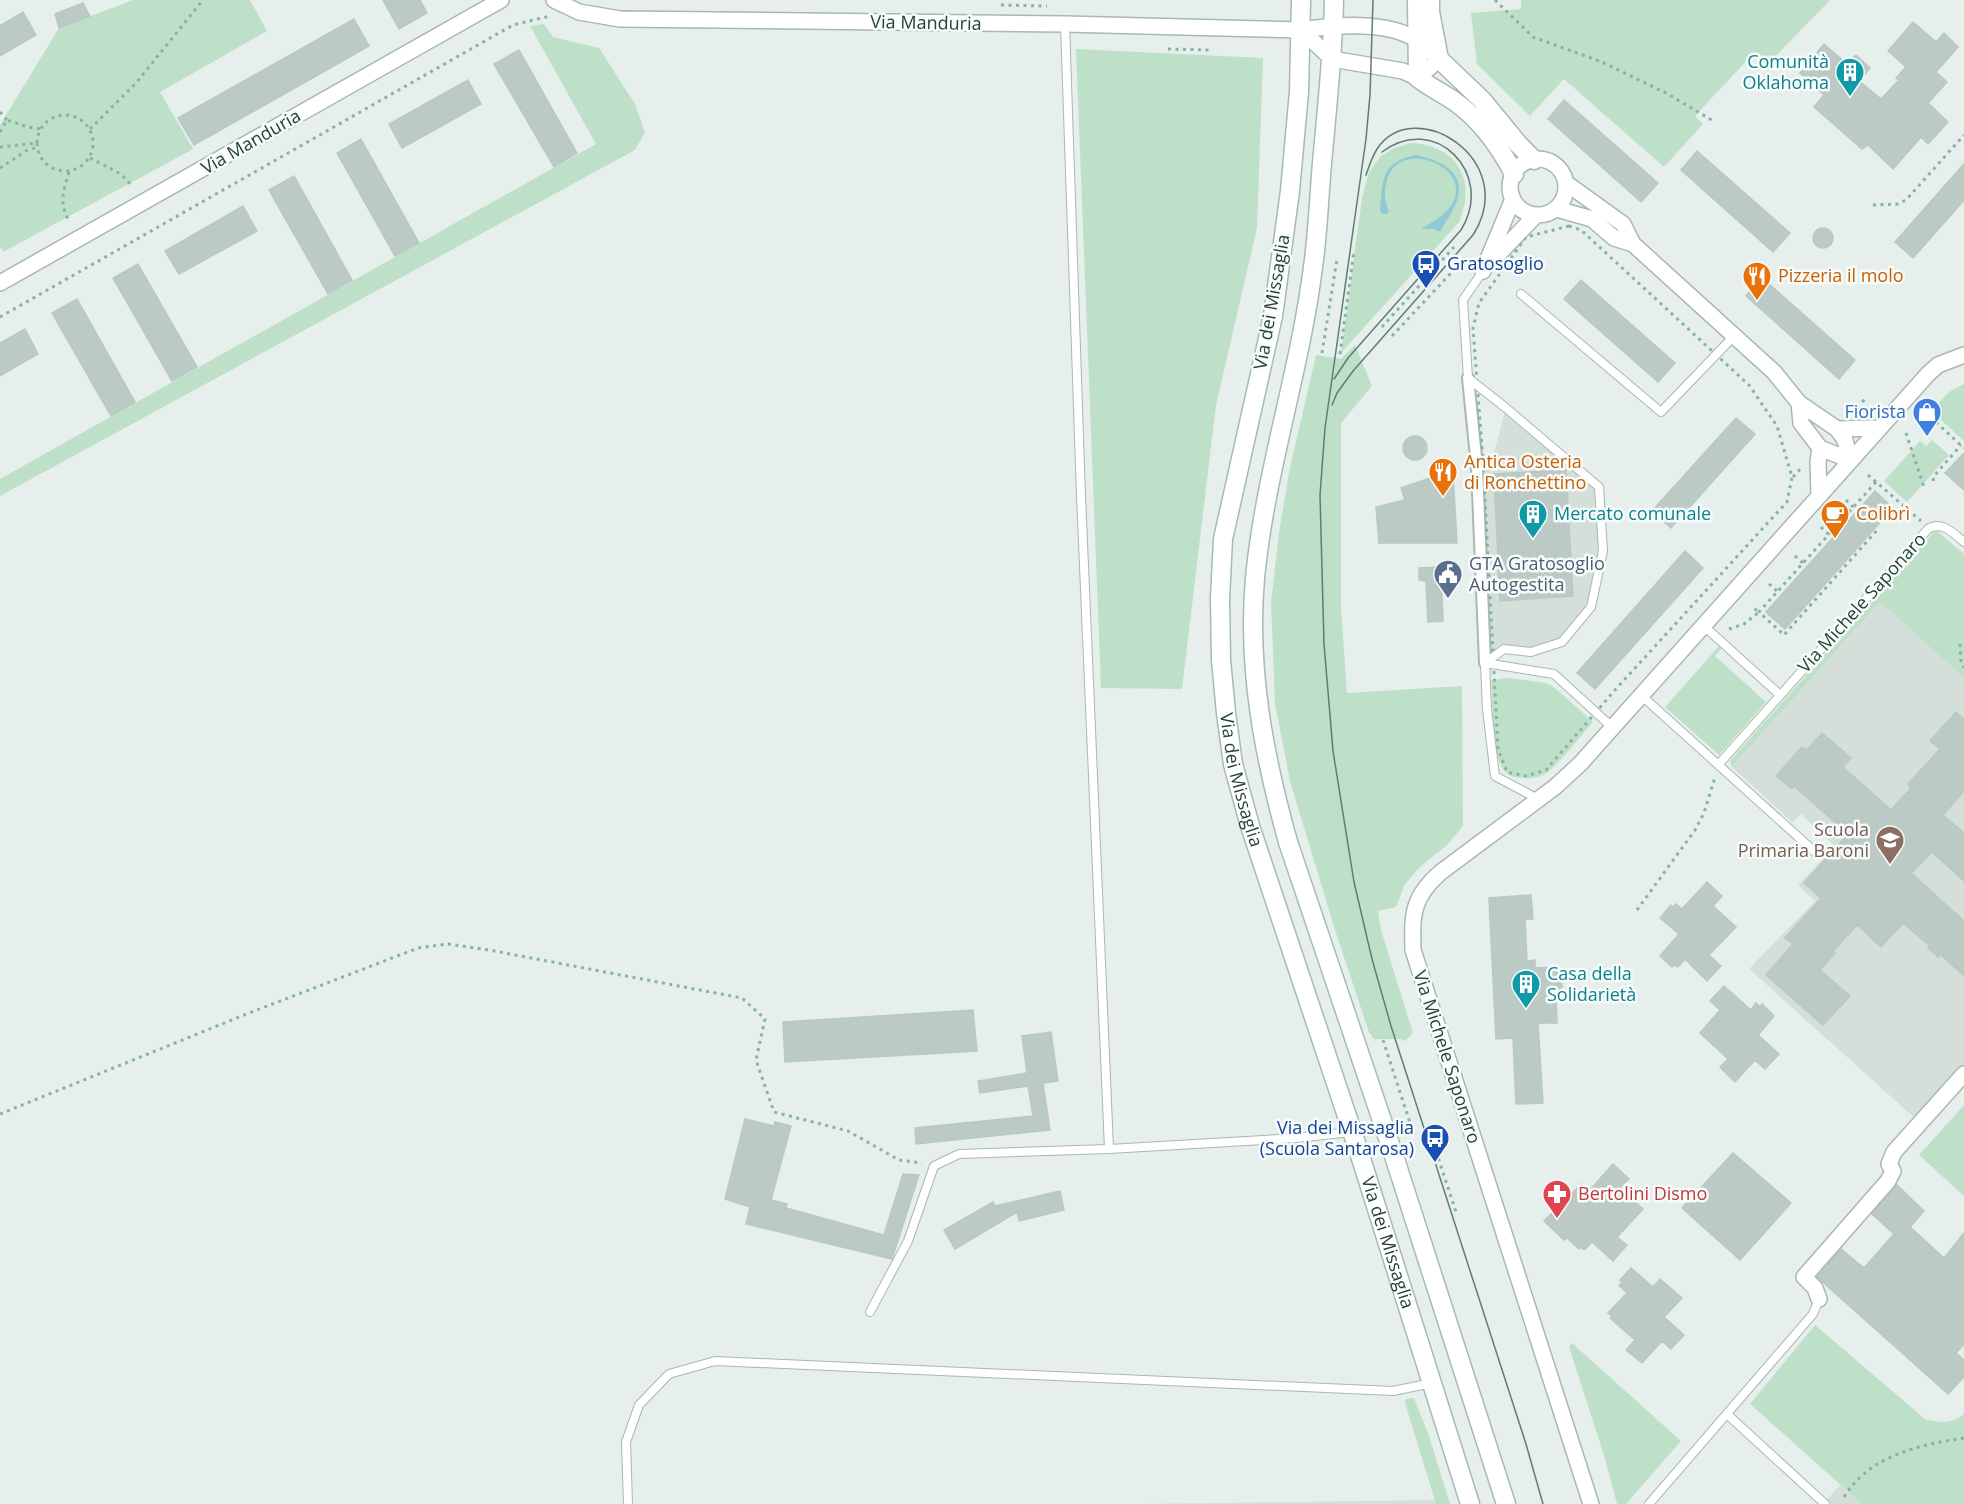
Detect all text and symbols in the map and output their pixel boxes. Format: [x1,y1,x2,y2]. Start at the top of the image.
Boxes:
street label: Via Manduria [870,9,982,35]
place label: Comunità Oklahoma [1742,49,1829,94]
building icon: Comunità Oklahoma [1834,56,1866,98]
street label: Via Manduria [196,103,305,179]
street label: Via dei Missaglia [1247,232,1295,371]
bus stop icon: Gratosoglio [1410,248,1442,290]
place label: Gratosoglio [1447,251,1544,275]
restaurant icon: Pizzeria il molo [1741,260,1773,302]
place label: Pizzeria il molo [1778,263,1904,287]
shop icon: Fiorista [1911,396,1943,438]
place label: Fiorista [1844,399,1906,423]
place label: Antica Osteria di Ronchettino [1464,449,1586,494]
restaurant icon: Antica Osteria di Ronchettino [1427,456,1459,498]
building icon: Mercato comunale [1517,498,1549,540]
cafe icon: Colibrì [1819,498,1851,540]
place label: Mercato comunale [1554,501,1711,525]
place label: Colibrì [1856,501,1910,525]
street label: Via Michele Saponaro [1792,527,1931,678]
place label: GTA Gratosoglio Autogestita [1469,551,1605,596]
public building icon: GTA Gratosoglio Autogestita [1432,558,1464,600]
street label: Via dei Missaglia [1215,711,1269,850]
place label: Scuola Primaria Baroni [1738,817,1869,862]
school or university icon: Scuola Primaria Baroni [1874,824,1906,866]
place label: Casa della Solidarietà [1547,961,1636,1006]
street label: Via Michele Saponaro [1409,967,1487,1146]
building icon: Casa della Solidarietà [1510,968,1542,1010]
place label: Via dei Missaglia (Scuola Santarosa) [1260,1115,1414,1160]
bus stop icon: Via dei Missaglia (Scuola Santarosa) [1419,1122,1451,1164]
street label: Via dei Missaglia [1356,1173,1421,1311]
pharmacy icon: Bertolini Dismo [1541,1178,1573,1220]
place label: Bertolini Dismo [1578,1181,1707,1205]

